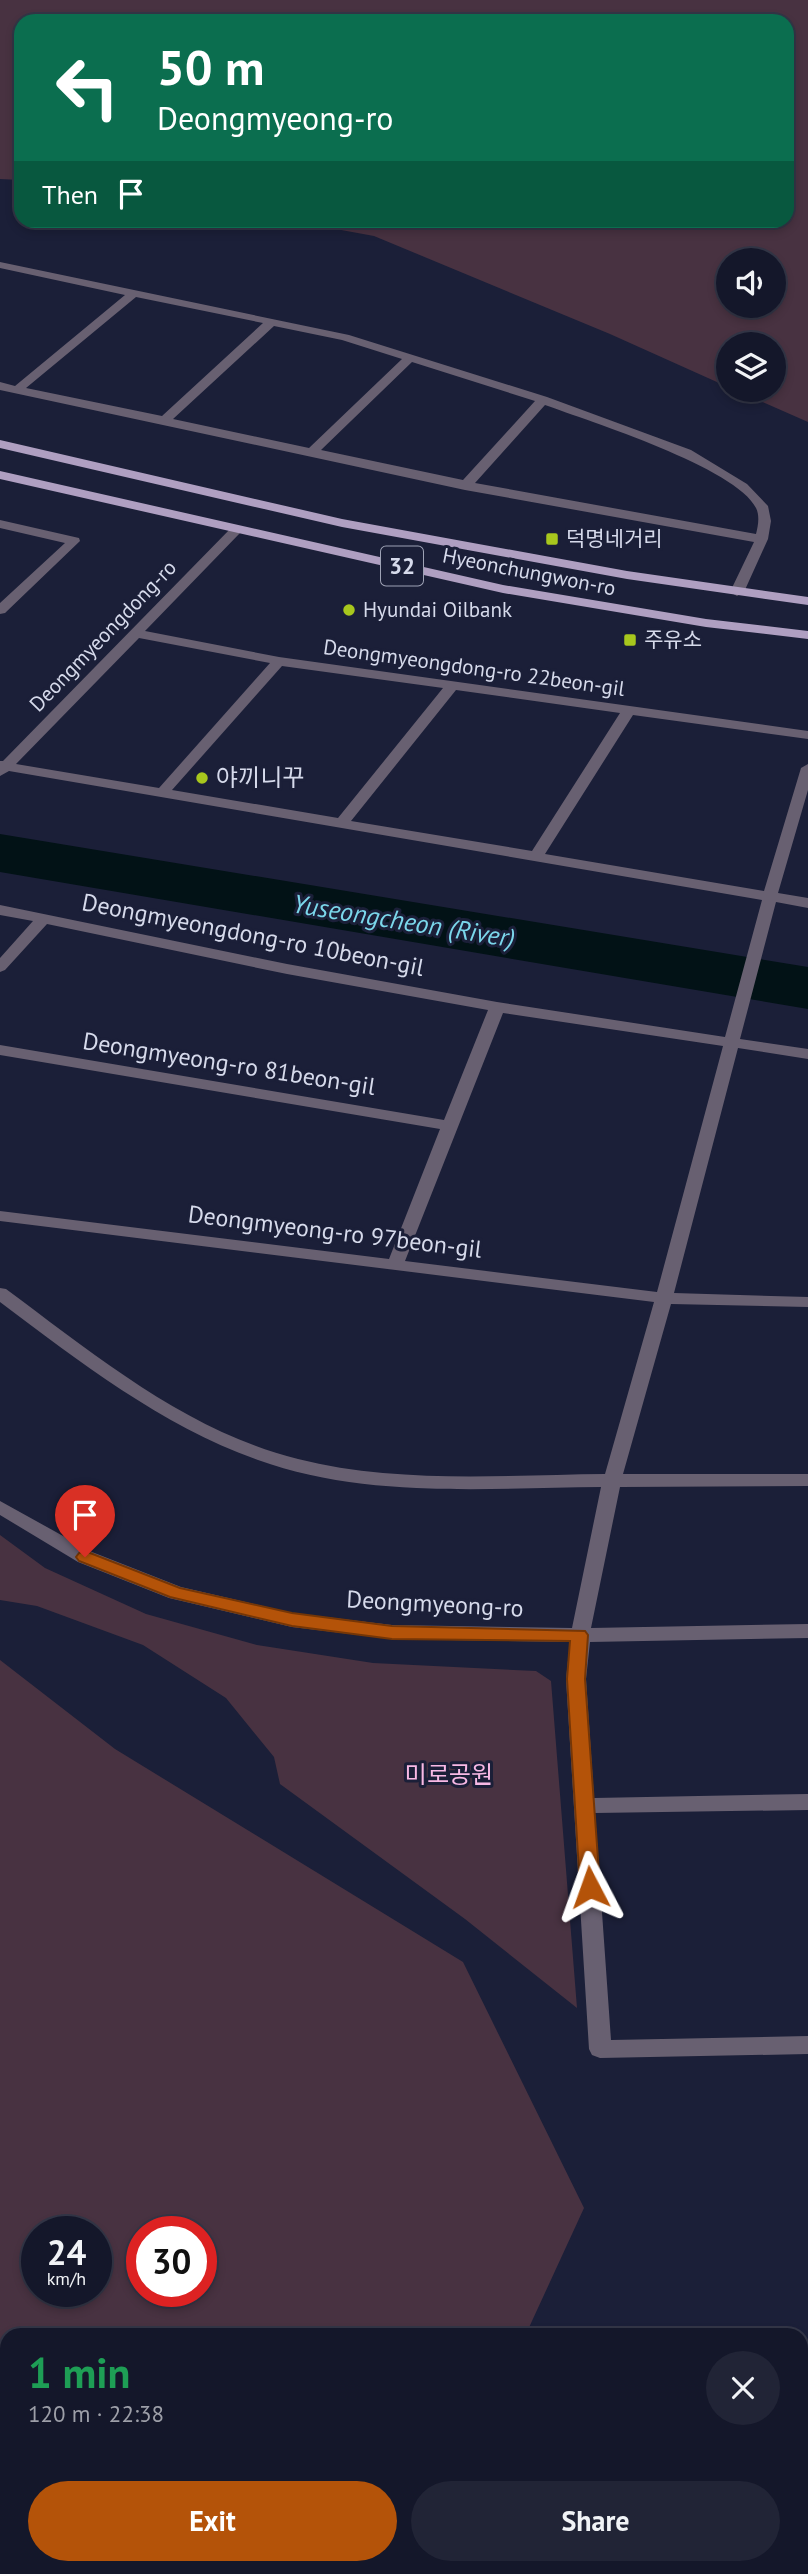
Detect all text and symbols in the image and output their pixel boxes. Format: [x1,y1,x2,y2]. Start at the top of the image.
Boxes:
text: 50 m [157,35,264,99]
icon: left [42,42,133,133]
text: Deongmyeong-ro [157,97,394,139]
icon: arrive [112,175,150,213]
text: Then [42,178,98,211]
map controls [716,248,786,402]
button: sound [716,248,786,318]
button: layers [716,332,786,402]
place label: 덕명네거리 [566,525,663,552]
marker: 덕명네거리 [544,531,560,547]
street label: Hyeonchungwon-ro [440,541,618,602]
road number: 32 [381,546,423,586]
street label: Deongmyeongdong-ro [23,554,182,717]
place label: Hyundai Oilbank [363,596,512,623]
marker: Hyundai Oilbank [341,602,357,618]
place label: 주유소 [644,626,702,653]
marker: 주유소 [622,632,638,648]
street label: Deongmyeongdong-ro 22beon-gil [322,633,627,702]
place label: 야끼니꾸 [216,762,304,793]
marker: 야끼니꾸 [194,770,210,786]
street label: Deongmyeongdong-ro 10beon-gil [80,886,427,983]
water label: Yuseongcheon (River) [291,887,517,954]
street label: Deongmyeong-ro 81beon-gil [81,1025,378,1102]
street label: Deongmyeong-ro 97beon-gil [186,1198,484,1265]
pin [55,1485,115,1557]
icon: arrive [66,1496,104,1534]
street label: Deongmyeong-ro [346,1583,524,1624]
park label: 미로공원 [405,1759,493,1790]
position arrow [553,1850,627,1924]
speed limit sign: 30 [126,2216,217,2307]
text: 24 [47,2229,86,2275]
text: km/h [47,2267,86,2290]
text: 1 min [28,2345,130,2400]
button: close [706,2351,780,2425]
text: 120 m · 22:38 [28,2399,164,2428]
button: Exit [28,2481,397,2561]
button: Share [411,2481,780,2561]

